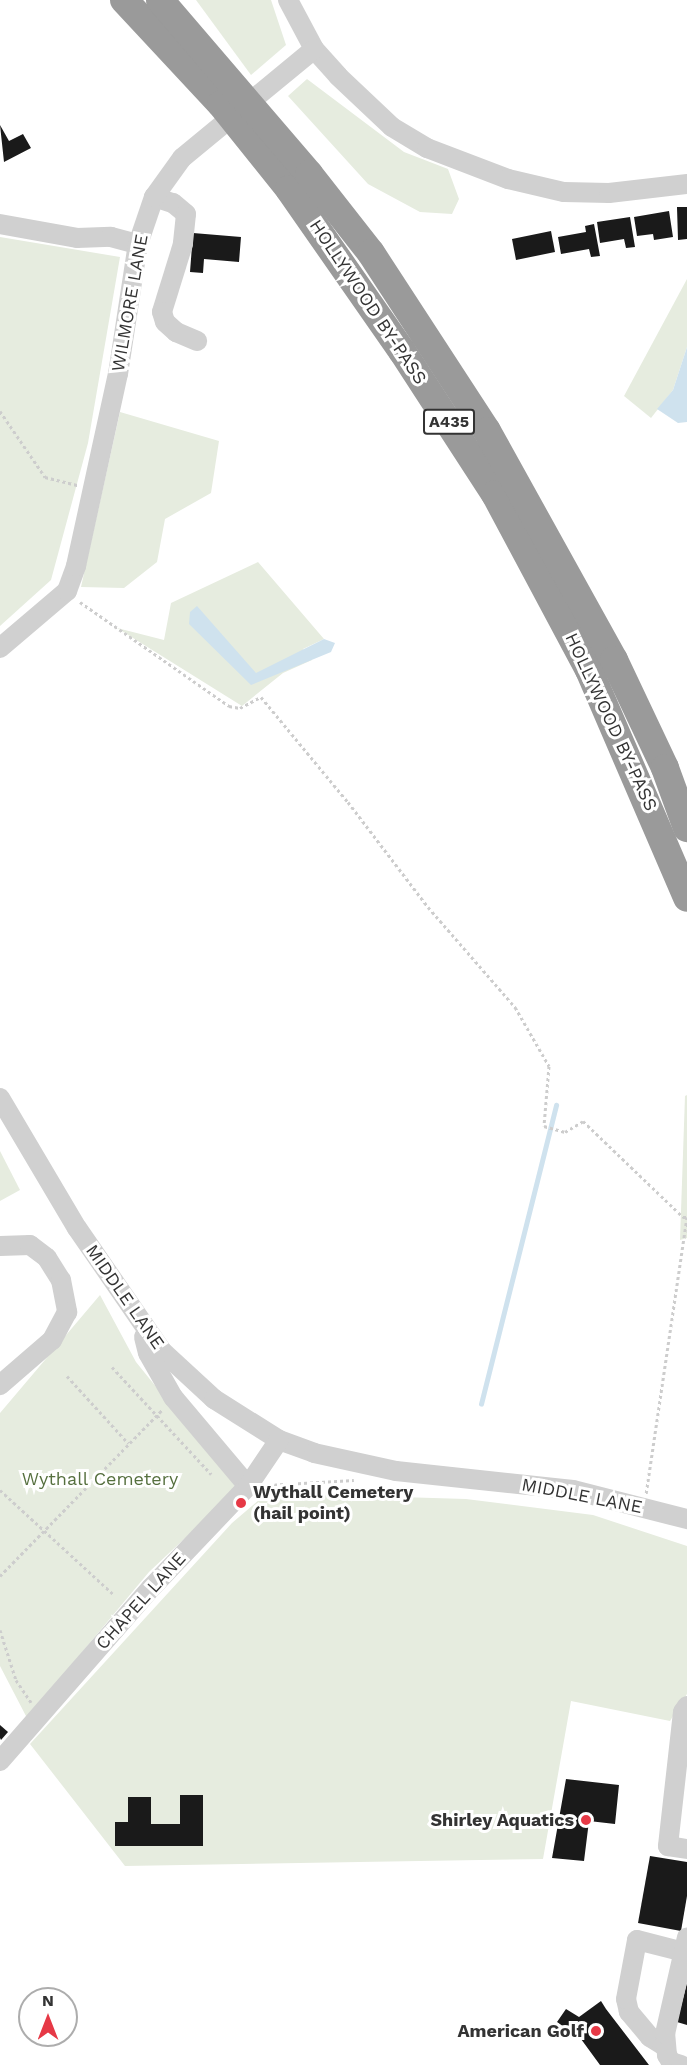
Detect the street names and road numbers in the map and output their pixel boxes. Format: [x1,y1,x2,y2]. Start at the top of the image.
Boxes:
street label: HOLLYWOOD BY-PASS [305,216,431,388]
street label: WILMORE LANE [107,233,153,373]
road number: A435 [422,409,476,435]
street label: HOLLYWOOD BY-PASS [560,630,662,814]
street label: MIDDLE LANE [81,1241,169,1353]
street label: MIDDLE LANE [520,1474,644,1518]
street label: CHAPEL LANE [91,1548,191,1654]

